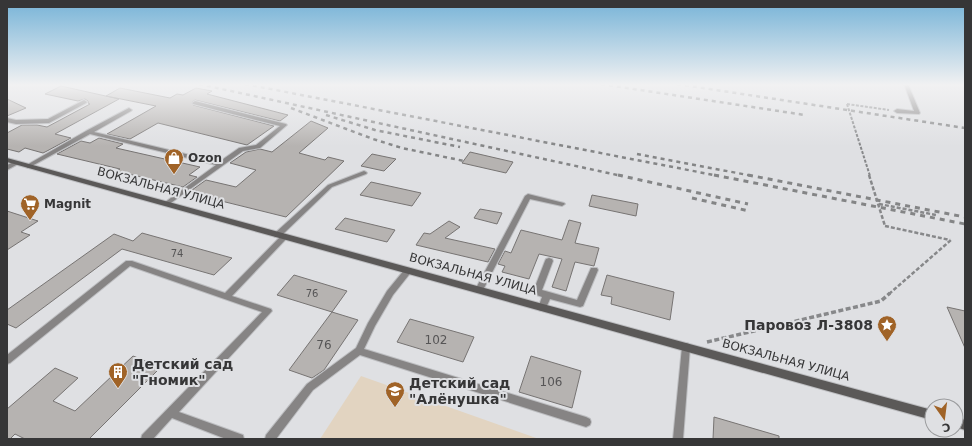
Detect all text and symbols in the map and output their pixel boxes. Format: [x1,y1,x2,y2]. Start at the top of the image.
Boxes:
shop icon: Ozon [163,147,185,175]
place label: Ozon [188,151,222,165]
street label: ВОКЗАЛЬНАЯ УЛИЦА [96,164,227,212]
supermarket icon: Magnit [19,193,41,221]
place label: Magnit [44,197,91,211]
house number: 74 [171,248,183,259]
street label: ВОКЗАЛЬНАЯ УЛИЦА [408,250,539,298]
house number: 76 [306,288,318,299]
place icon: Паровоз Л-3808 [876,314,898,342]
place label: Паровоз Л-3808 [744,317,873,333]
house number: 102 [425,333,447,347]
street label: ВОКЗАЛЬНАЯ УЛИЦА [721,336,852,384]
house number: 76 [316,338,332,352]
place label: Детский сад "Гномик" [132,356,233,388]
building icon: Детский сад "Гномик" [107,361,129,389]
place label: Детский сад "Алёнушка" [409,375,510,407]
house number: 106 [540,375,562,389]
school or university icon: Детский сад "Алёнушка" [384,380,406,408]
north arrow [924,398,964,438]
text: С [941,420,952,435]

